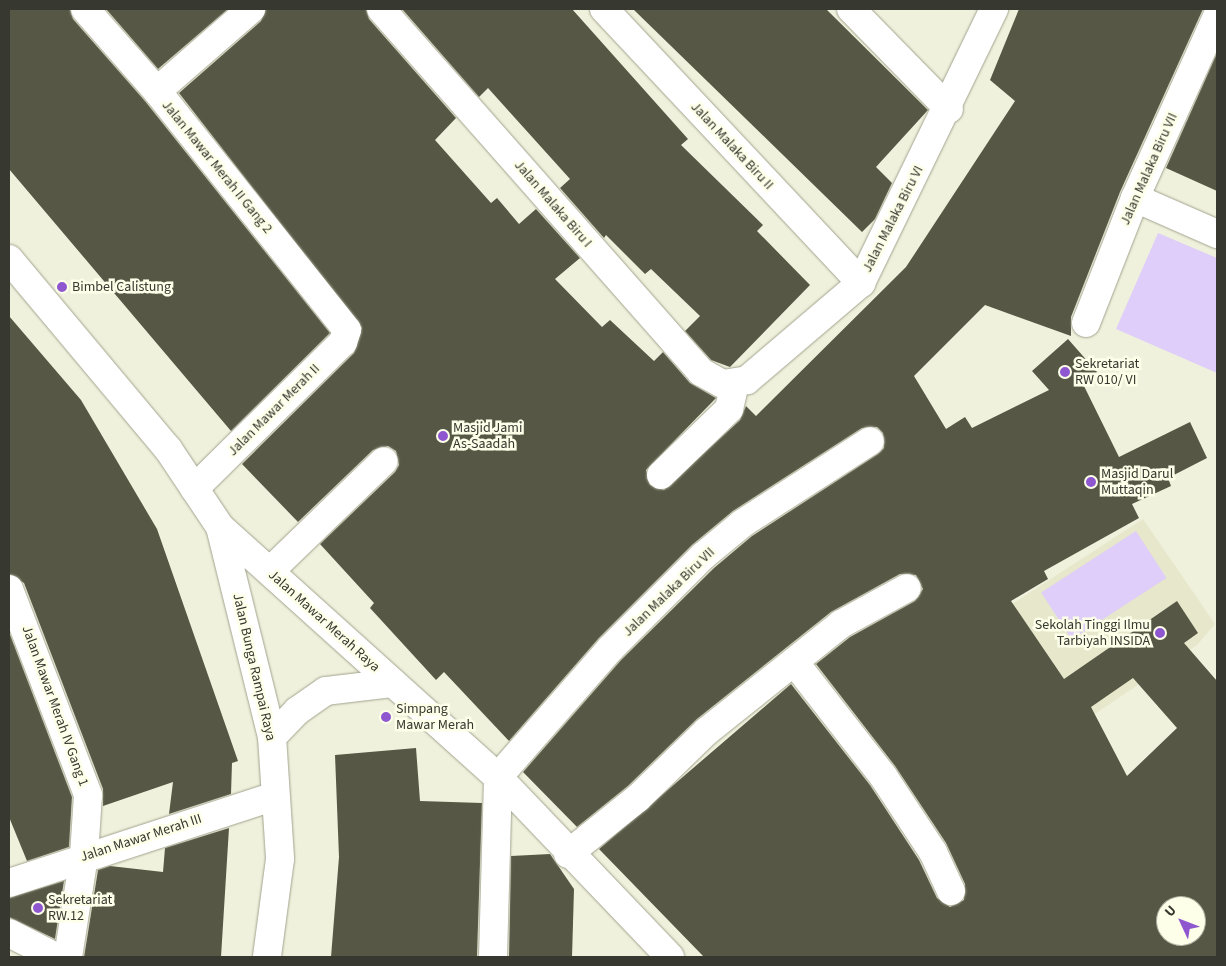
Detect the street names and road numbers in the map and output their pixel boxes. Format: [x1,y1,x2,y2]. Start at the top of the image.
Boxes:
street label: Jalan Mawar Merah II Gang 2 [158,97,276,237]
street label: Jalan Malaka Biru II [687,99,777,193]
street label: Jalan Malaka Biru VII [1117,110,1181,228]
street label: Jalan Malaka Biru I [511,157,595,251]
street label: Jalan Malaka Biru VI [859,163,927,275]
street label: Jalan Mawar Merah II [225,361,323,459]
street label: Jalan Malaka Biru VII [620,544,718,640]
street label: Jalan Mawar Merah Raya [265,567,383,675]
street label: Jalan Bunga Rampai Raya [229,592,279,742]
street label: Jalan Mawar Merah IV Gang 1 [18,623,92,789]
street label: Jalan Mawar Merah III [78,810,204,866]

